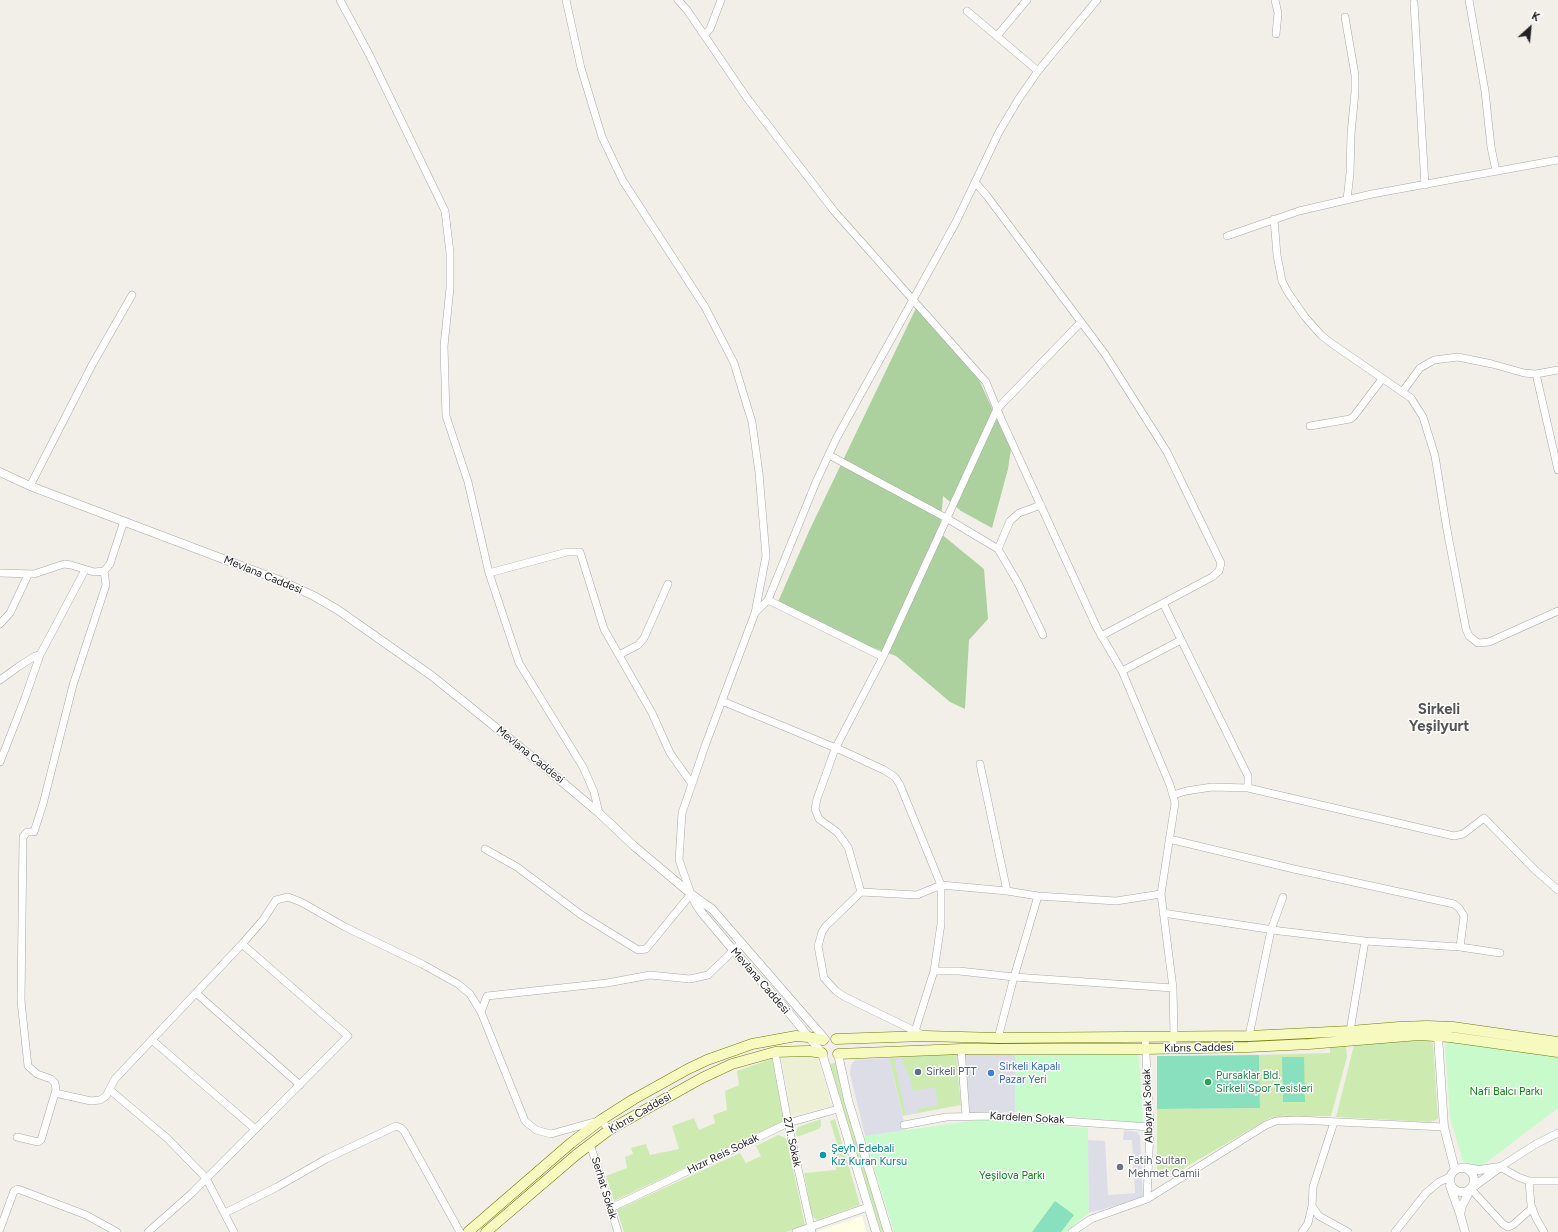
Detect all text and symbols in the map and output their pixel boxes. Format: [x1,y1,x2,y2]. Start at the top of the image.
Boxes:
north arrow [1510,8,1550,48]
text: K [1529,9,1542,24]
street label: Mevlana Caddesi [222,553,304,597]
district label: Sirkeli Yeşilyurt [1409,701,1469,736]
street label: Mevlana Caddesi [493,724,567,786]
street label: Mevlana Caddesi [728,945,792,1017]
street label: Kıbrıs Caddesi [1164,1041,1234,1055]
place label: Sirkeli Kapalı Pazar Yeri [999,1060,1060,1086]
place label: Sirkeli PTT [926,1065,976,1079]
marker: Sirkeli PTT [913,1067,923,1077]
marker: Sirkeli Kapalı Pazar Yeri [986,1068,996,1078]
street label: Albayrak Sokak [1140,1069,1156,1143]
place label: Pursaklar Bld. Sirkeli Spor Tesisleri [1216,1069,1313,1095]
marker: Pursaklar Bld. Sirkeli Spor Tesisleri [1203,1077,1213,1087]
park label: Nafi Balcı Parkı [1470,1085,1542,1099]
street label: Kıbrıs Caddesi [606,1090,674,1136]
street label: Kardelen Sokak [989,1109,1065,1127]
street label: 271. Sokak [780,1116,804,1168]
street label: Hızır Reis Sokak [685,1131,761,1177]
place label: Şeyh Edebali Kız Kuran Kursu [831,1142,907,1168]
marker: Şeyh Edebali Kız Kuran Kursu [818,1150,828,1160]
place label: Fatih Sultan Mehmet Camii [1128,1154,1200,1180]
street label: Serhat Sokak [588,1155,620,1221]
marker: Fatih Sultan Mehmet Camii [1115,1162,1125,1172]
park label: Yeşilova Parkı [979,1169,1045,1183]

